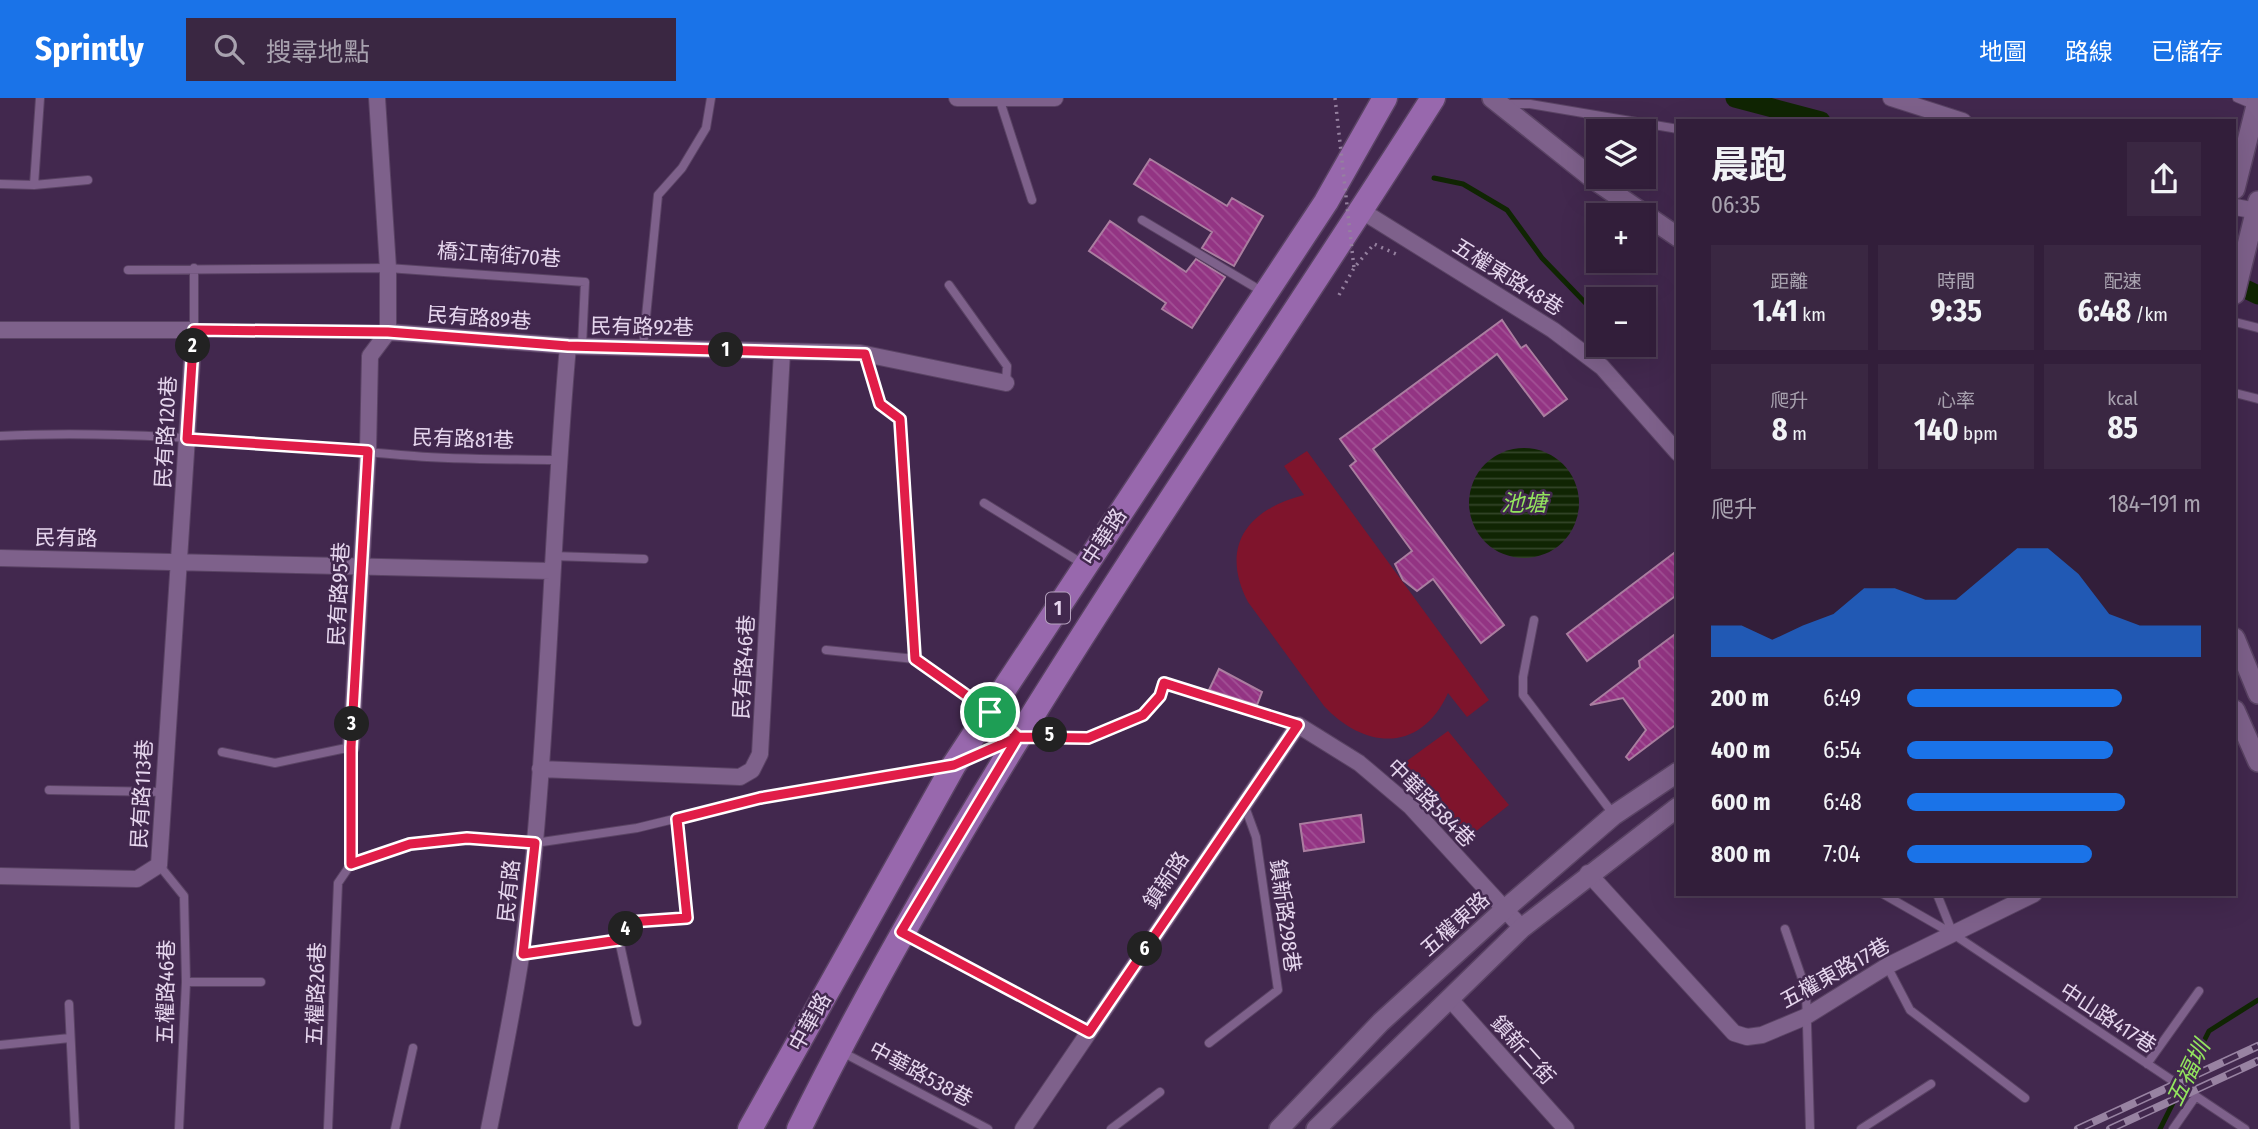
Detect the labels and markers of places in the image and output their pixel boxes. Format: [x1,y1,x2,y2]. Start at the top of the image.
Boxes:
pin: 2 [176,328,210,364]
pin: 1 [708,332,744,368]
pin [960,682,1020,742]
pin: 3 [334,706,370,742]
pin: 5 [1032,718,1068,752]
pin: 4 [608,912,644,946]
pin: 6 [1128,932,1162,966]

